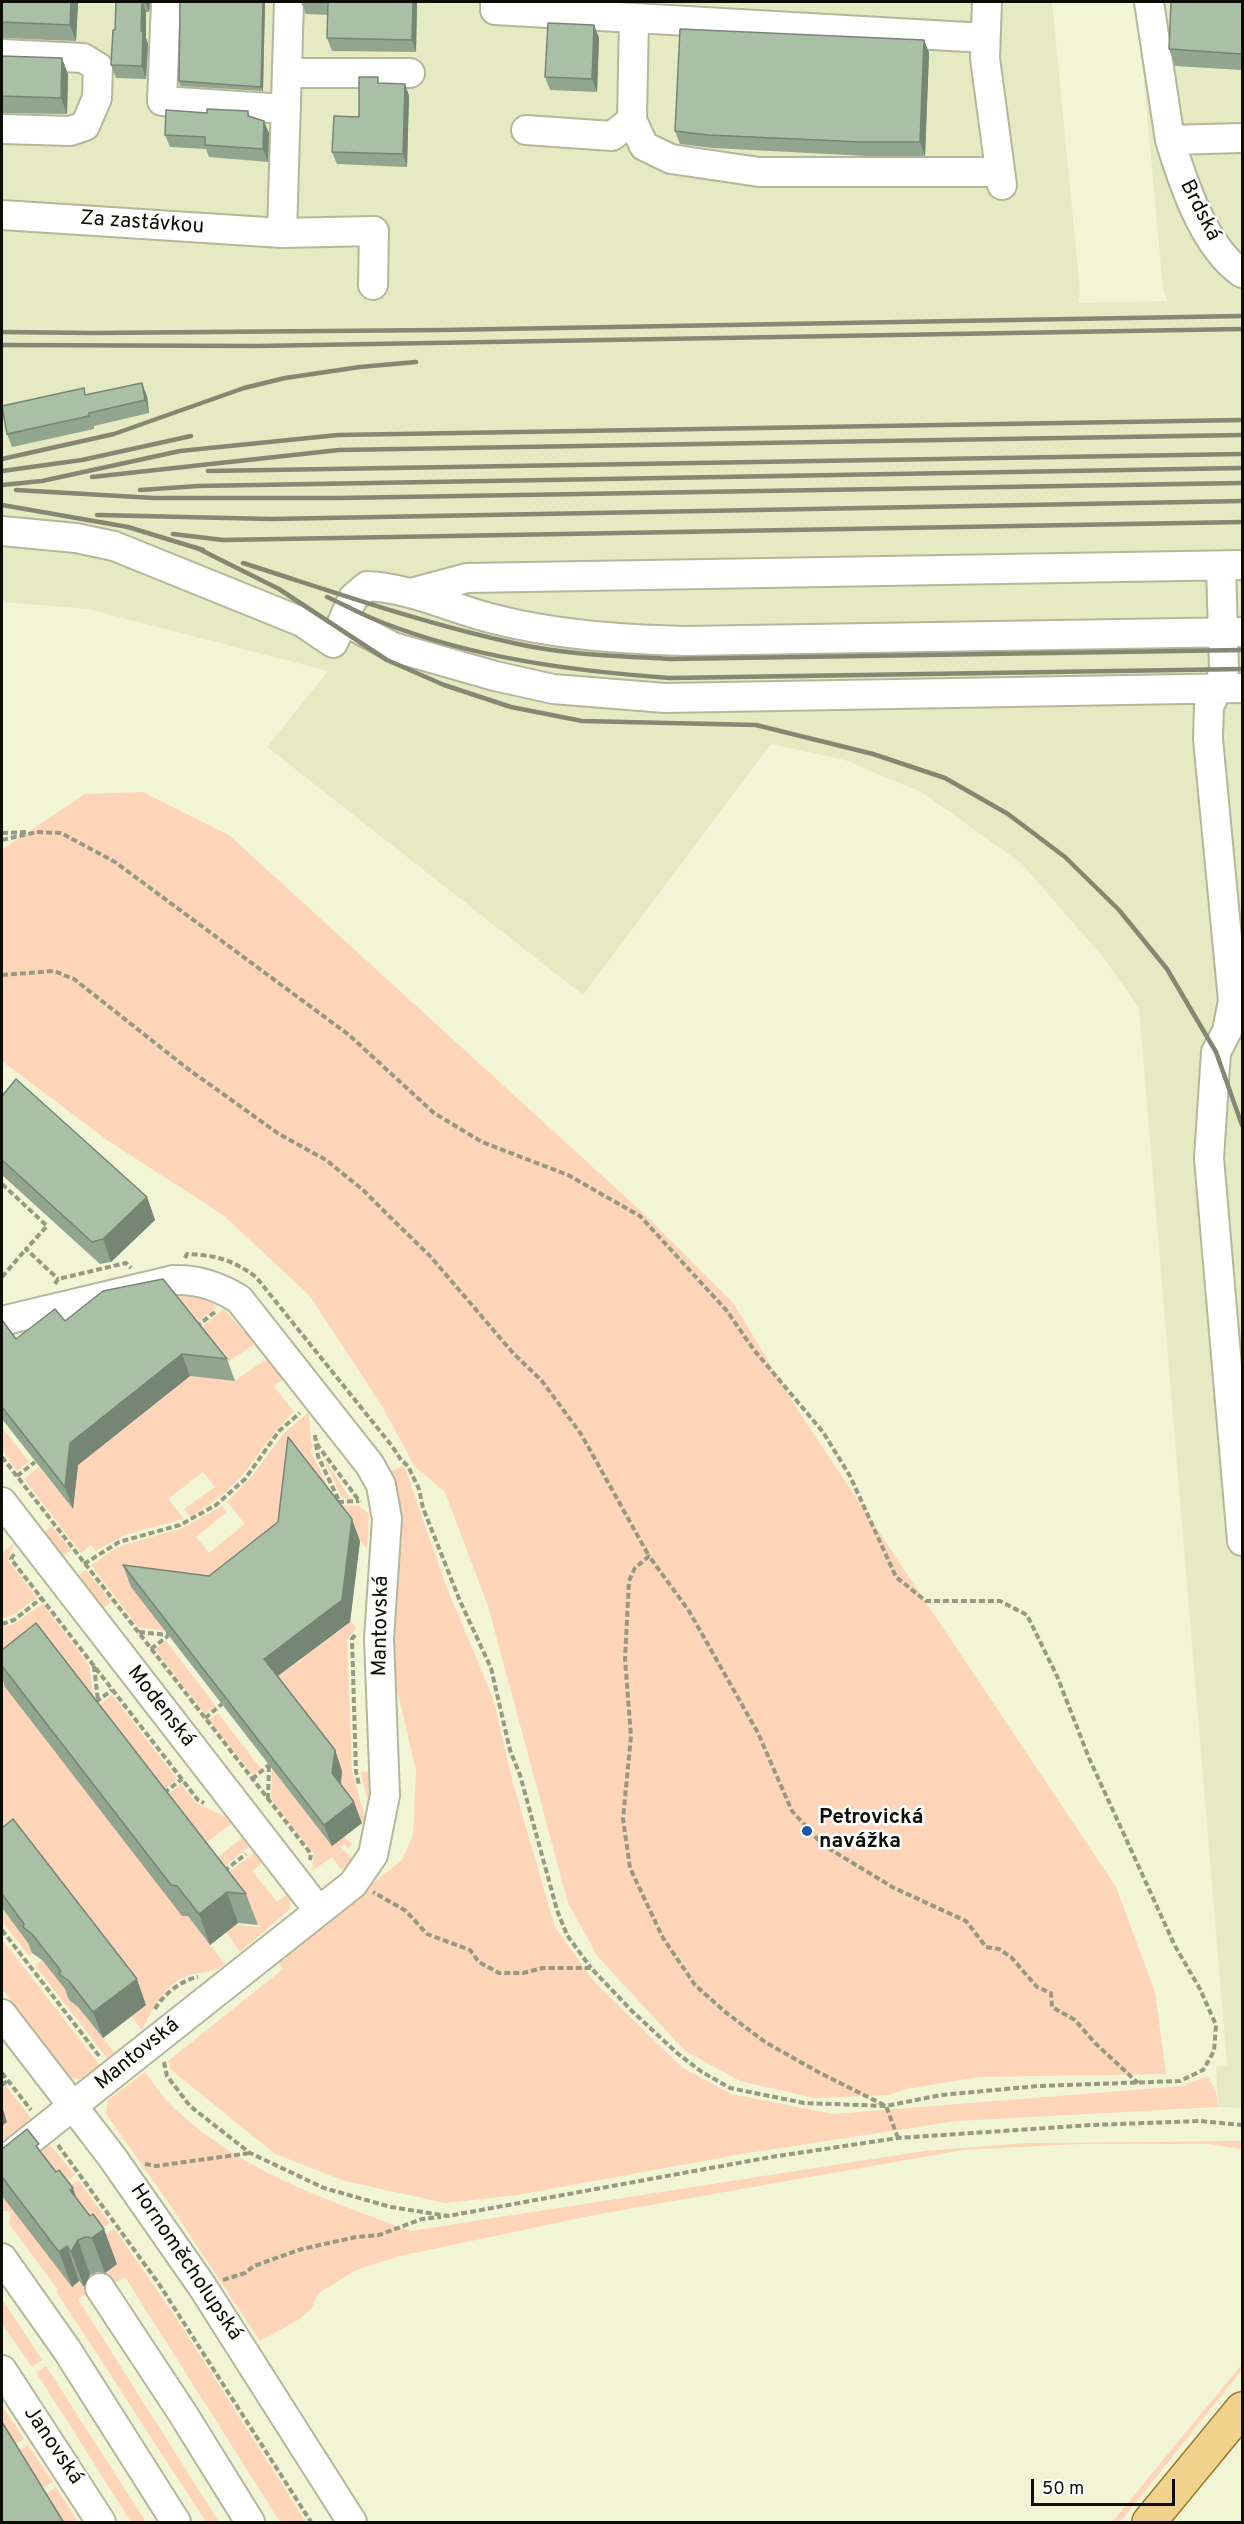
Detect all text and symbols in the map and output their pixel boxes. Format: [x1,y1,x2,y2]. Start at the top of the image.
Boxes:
street label: Brdská [1173,176,1225,246]
street label: Za zastávkou [79,207,205,241]
street label: Mantovská [369,1575,395,1677]
street label: Modenská [120,1661,200,1753]
place label: Petrovická navážka [819,1806,923,1856]
marker: Petrovická navážka [800,1824,814,1838]
street label: Mantovská [91,2013,185,2097]
street label: Hornoměcholupská [123,2180,247,2346]
street label: Janovská [17,2402,87,2490]
scale bar [1034,2467,1178,2505]
text: 50 m [1042,2478,1084,2501]

